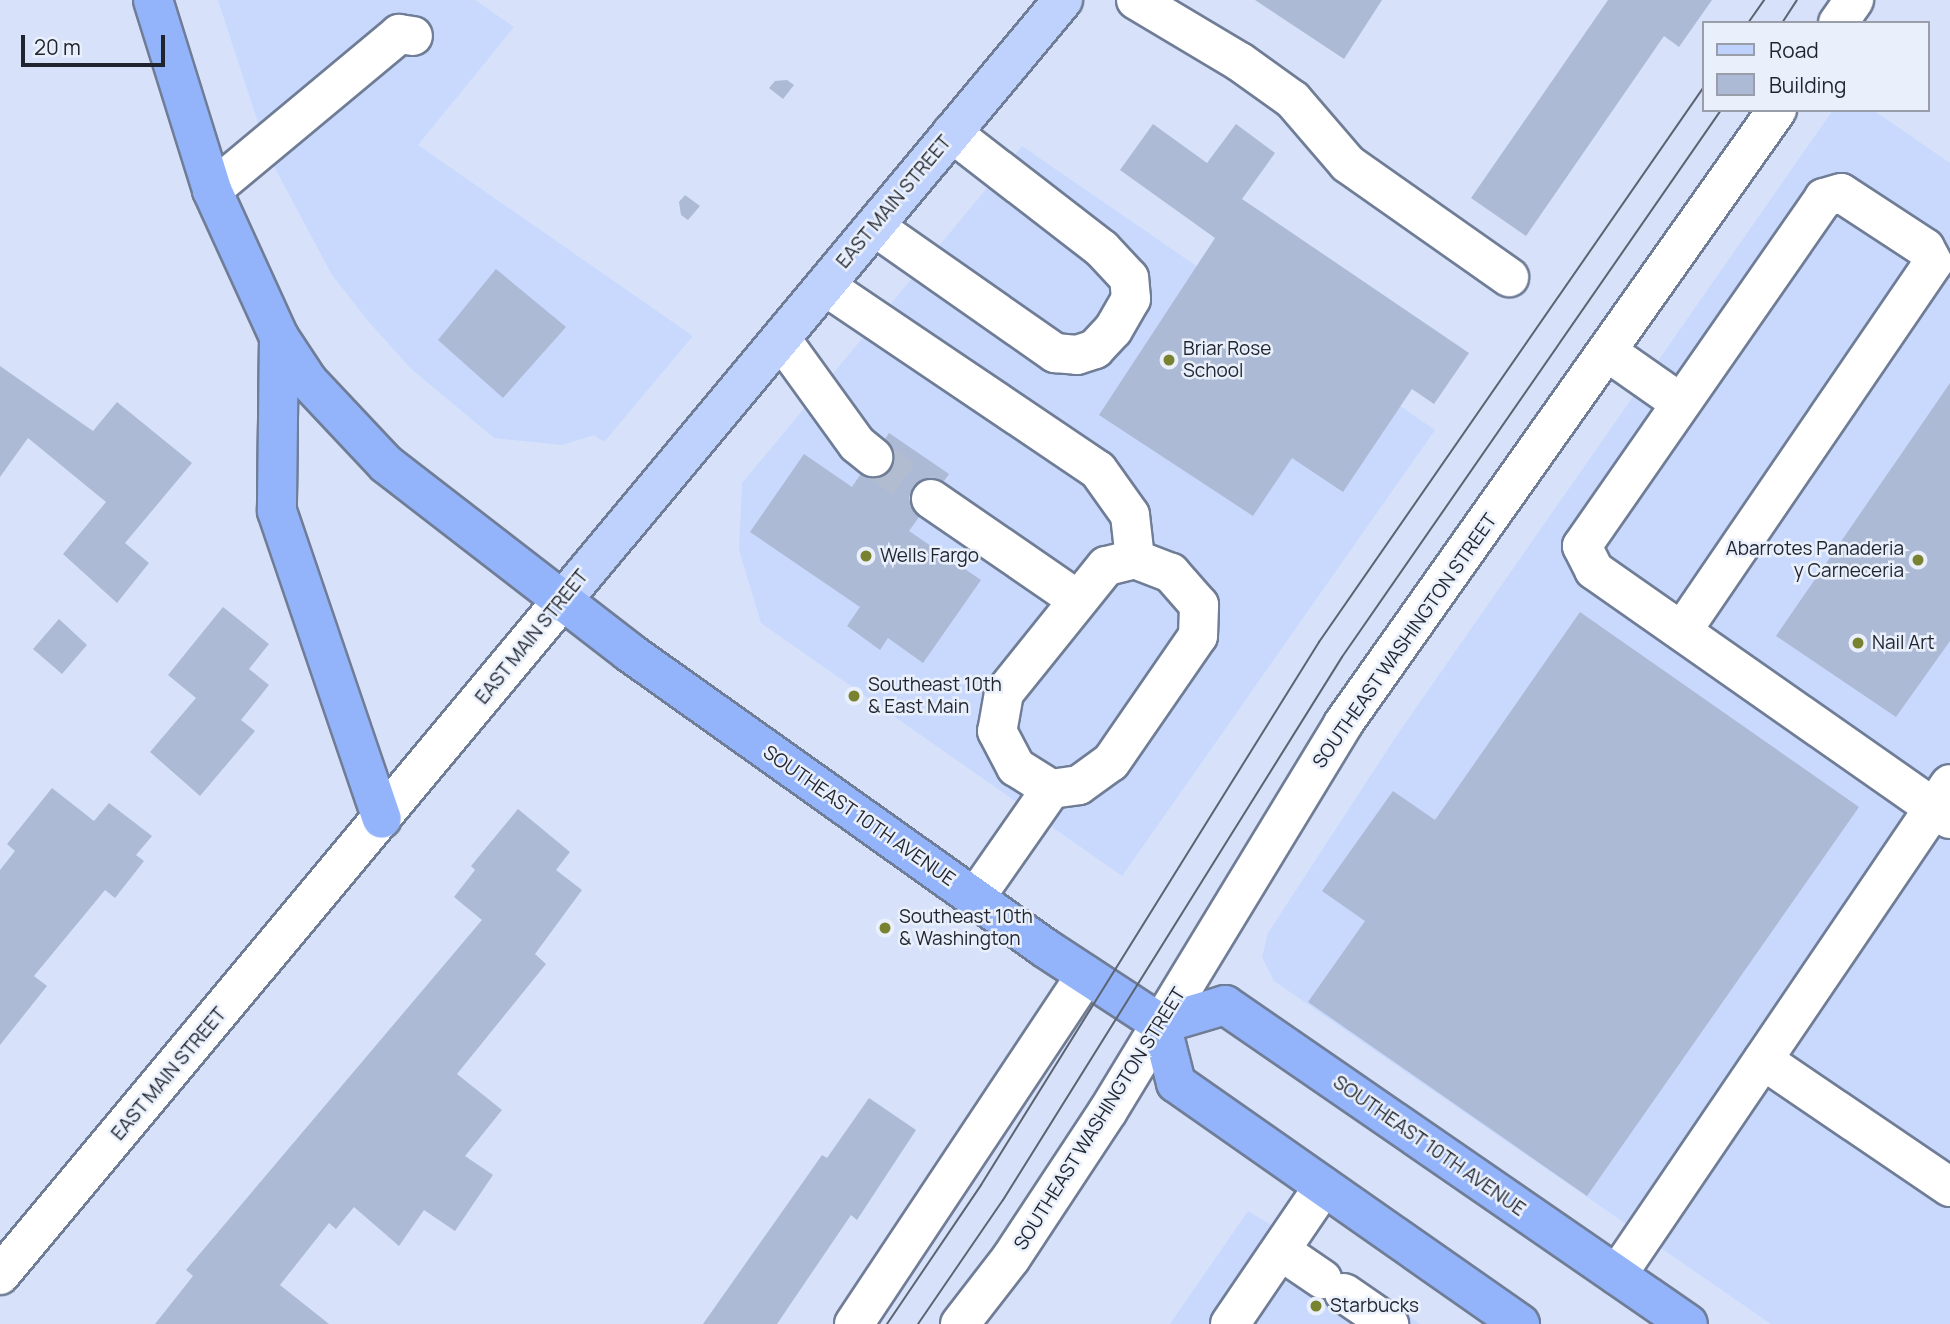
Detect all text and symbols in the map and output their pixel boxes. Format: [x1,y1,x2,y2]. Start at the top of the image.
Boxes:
scale bar [24,21,168,65]
legend [1702,21,1929,112]
text: 20 m [34,33,81,61]
text: Road [1769,36,1819,64]
text: Building [1769,71,1846,99]
street label: EAST MAIN STREET [832,131,956,273]
place label: Briar Rose School [1183,338,1271,382]
marker: Briar Rose School [1161,352,1177,368]
street label: SOUTHEAST WASHINGTON STREET [1308,509,1502,773]
place label: Abarrotes Panaderia y Carneceria [1726,538,1904,582]
place label: Wells Fargo [880,545,979,567]
marker: Wells Fargo [858,548,874,564]
marker: Abarrotes Panaderia y Carneceria [1910,552,1926,568]
street label: EAST MAIN STREET [471,565,593,709]
place label: Nail Art [1872,632,1935,654]
marker: Nail Art [1850,635,1866,651]
place label: Southeast 10th & East Main [868,674,1002,718]
marker: Southeast 10th & East Main [846,688,862,704]
street label: SOUTHEAST 10TH AVENUE [758,741,960,891]
place label: Southeast 10th & Washington [899,906,1033,950]
marker: Southeast 10th & Washington [877,920,893,936]
street label: SOUTHEAST WASHINGTON STREET [1009,983,1191,1255]
street label: EAST MAIN STREET [107,1003,231,1145]
street label: SOUTHEAST 10TH AVENUE [1328,1071,1530,1221]
place label: Starbucks [1330,1295,1419,1317]
marker: Starbucks [1308,1298,1324,1314]

